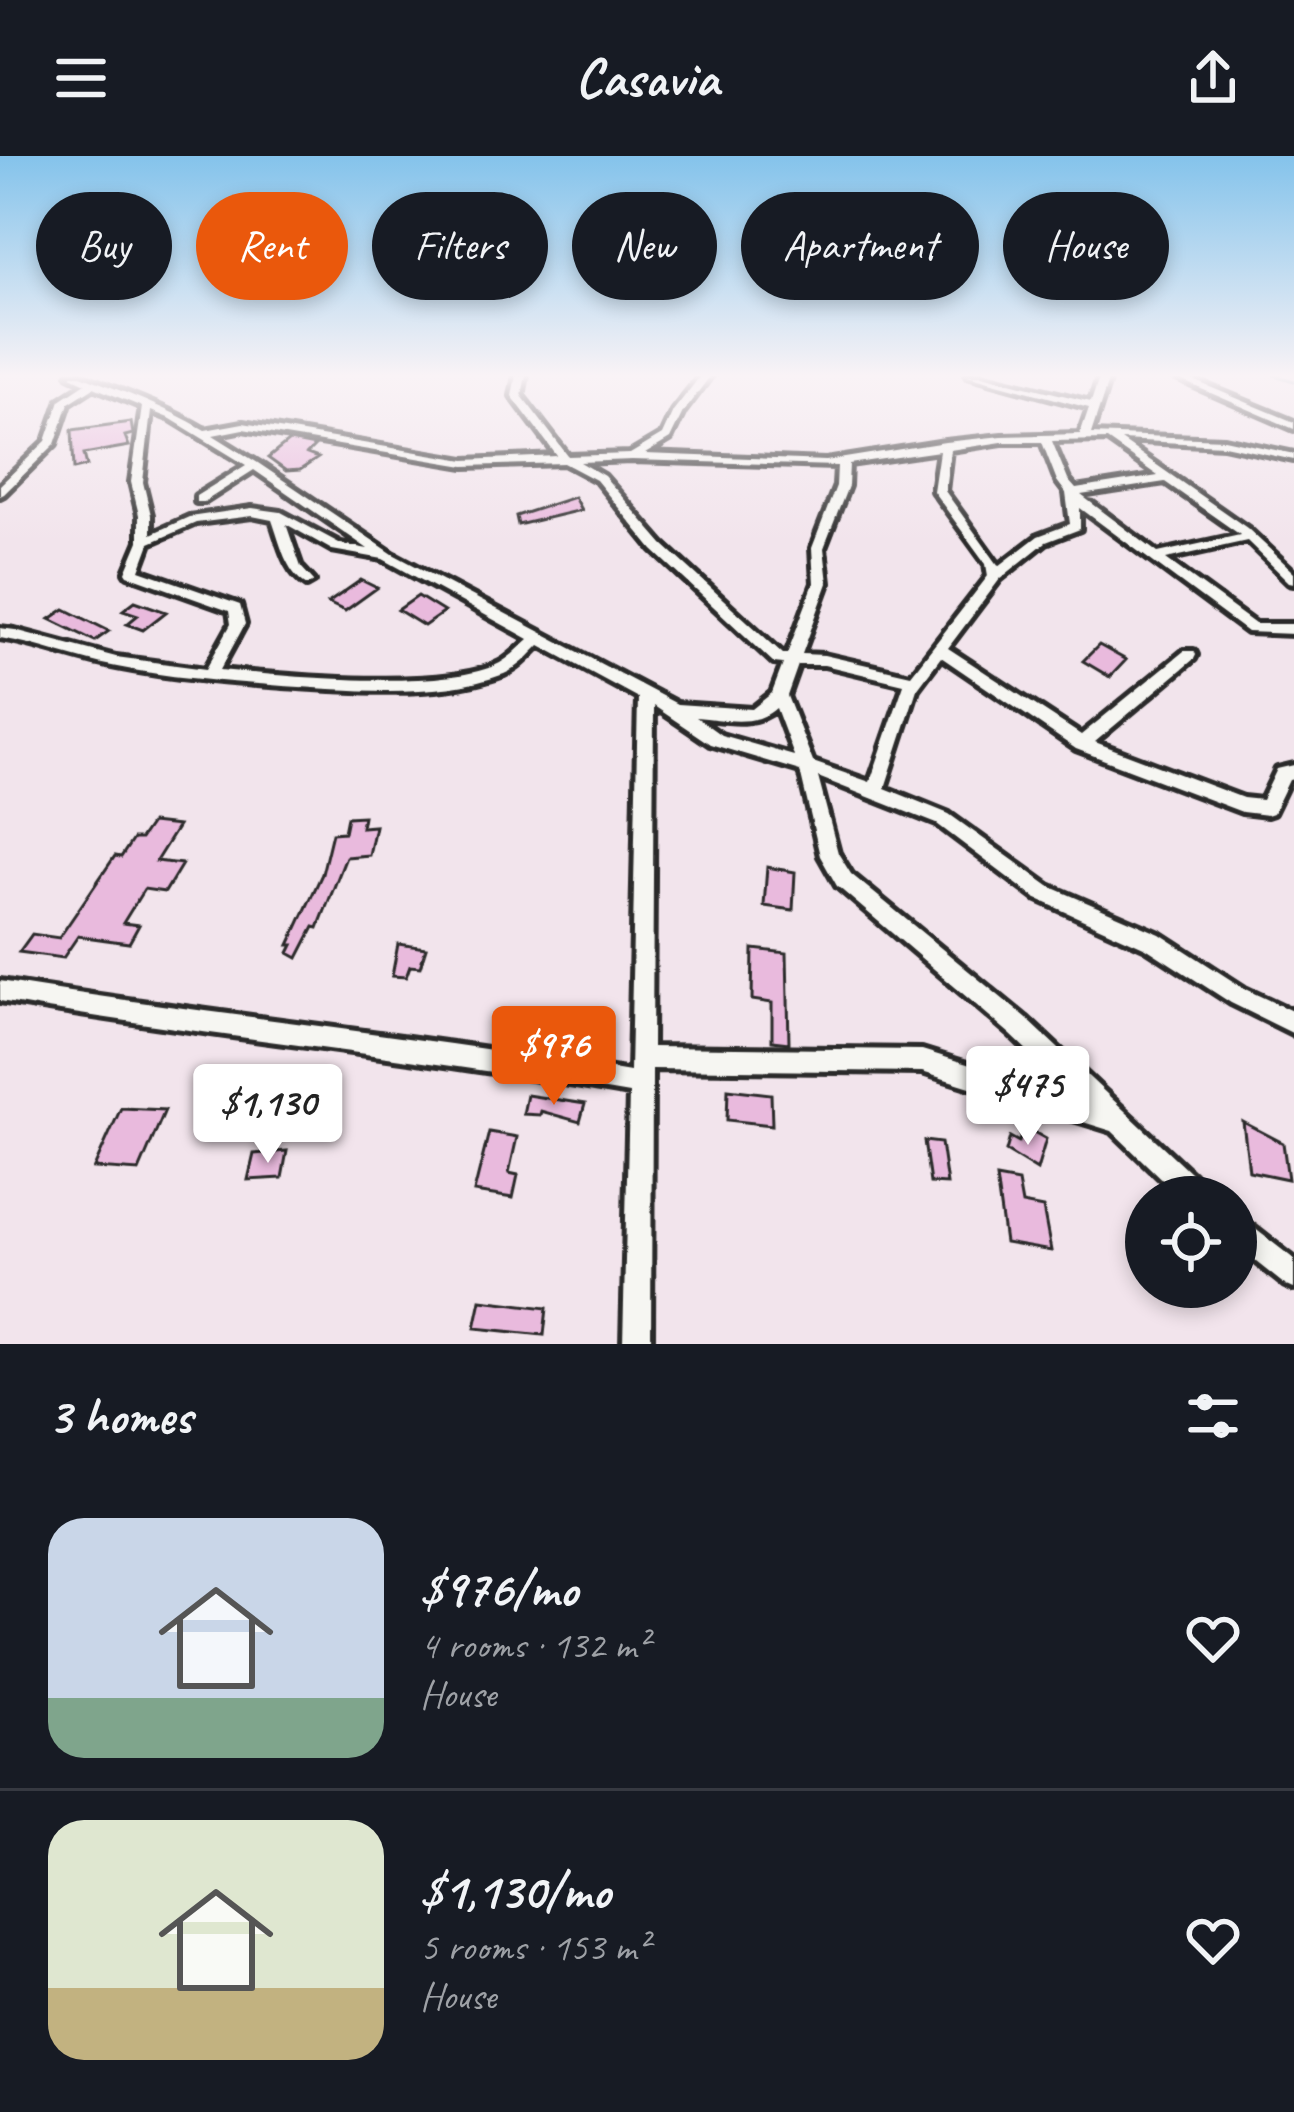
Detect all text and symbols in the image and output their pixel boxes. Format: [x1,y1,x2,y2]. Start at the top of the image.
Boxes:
text: Casavia [575,44,719,112]
icon: menu [48,45,114,111]
icon: share [1180,45,1246,111]
chip: Buy [36,192,172,300]
chip: Rent [196,192,348,300]
chip: Filters [372,192,548,300]
chip: New [572,192,717,300]
chip: Apartment [741,192,979,300]
chip: House [1003,192,1169,300]
pin: $976 [483,1006,625,1108]
text: $976 [519,1020,589,1069]
pin: $475 [957,1046,1099,1148]
text: $475 [993,1060,1063,1109]
pin: $1,130 [170,1064,366,1166]
text: $1,130 [220,1078,316,1127]
map controls [1125,1176,1257,1308]
button: locate [1125,1176,1257,1308]
icon: filters [1180,1383,1246,1449]
text: 3 homes [48,1384,192,1448]
text: $976/mo [420,1557,577,1621]
icon: home [144,1566,288,1710]
icon: heart [1180,1605,1246,1671]
text: 4 rooms · 132 m² [420,1621,648,1670]
text: House [420,1670,496,1719]
text: $1,130/mo [420,1859,610,1923]
icon: home [144,1868,288,2012]
icon: heart [1180,1907,1246,1973]
text: 5 rooms · 153 m² [420,1923,648,1972]
text: House [420,1972,496,2021]

